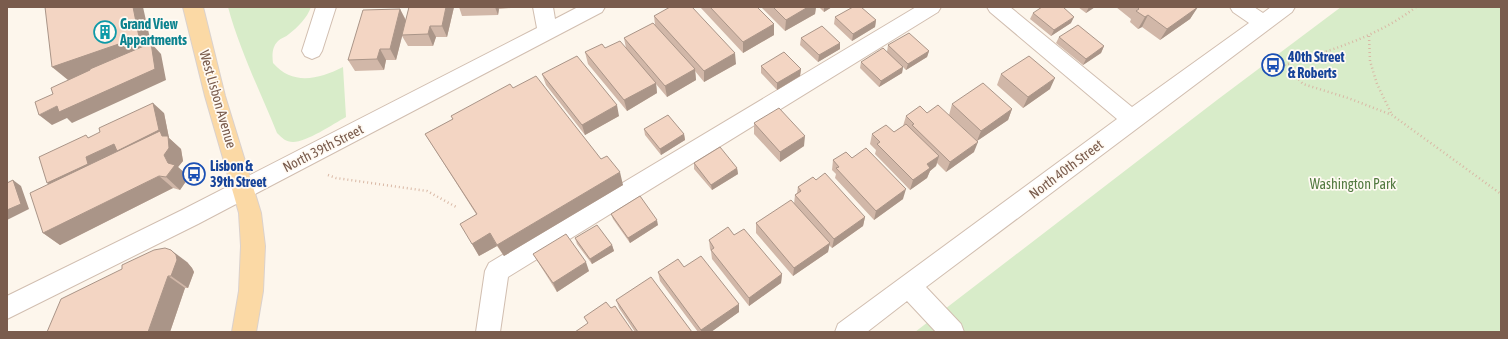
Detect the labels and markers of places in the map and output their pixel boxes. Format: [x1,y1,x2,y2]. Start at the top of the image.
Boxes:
place label: Grand View Appartments [119,16,187,48]
building icon: Grand View Appartments [92,19,118,45]
place label: 40th Street & Roberts [1287,49,1345,81]
bus stop icon: 40th Street & Roberts [1260,52,1286,78]
place label: Lisbon & 39th Street [210,158,267,190]
bus stop icon: Lisbon & 39th Street [181,161,207,187]

